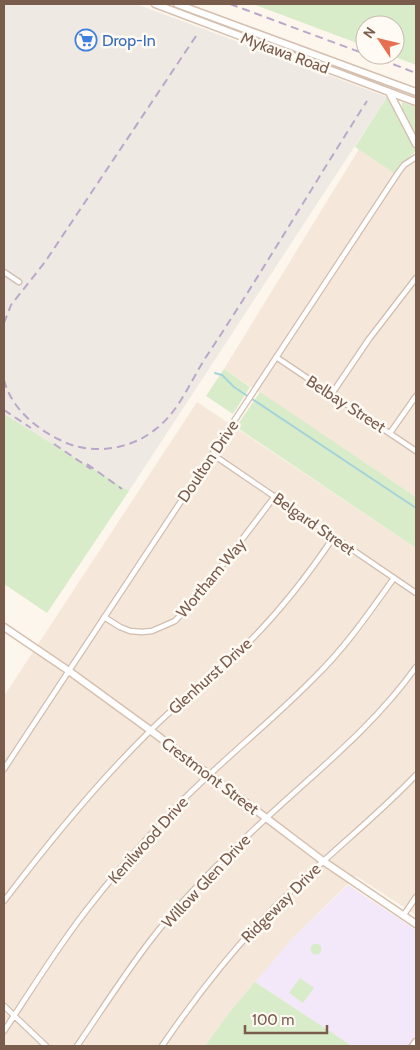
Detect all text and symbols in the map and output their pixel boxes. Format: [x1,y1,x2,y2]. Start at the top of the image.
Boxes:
north arrow [355,15,405,65]
text: N [359,23,380,42]
supermarket icon: Drop-In [74,28,98,52]
street label: Mykawa Road [238,28,332,78]
place label: Drop-In [102,31,156,50]
street label: Belbay Street [303,371,390,437]
street label: Doulton Drive [174,416,242,506]
street label: Belgard Street [269,489,359,560]
street label: Wortham Way [172,534,250,622]
street label: Glenhurst Drive [165,634,255,718]
street label: Crestmont Street [158,733,263,819]
street label: Kenilwood Drive [104,793,192,887]
street label: Willow Glen Drive [158,830,254,932]
street label: Ridgeway Drive [237,859,325,947]
scale bar [245,1002,328,1034]
text: 100 m [252,1011,294,1029]

